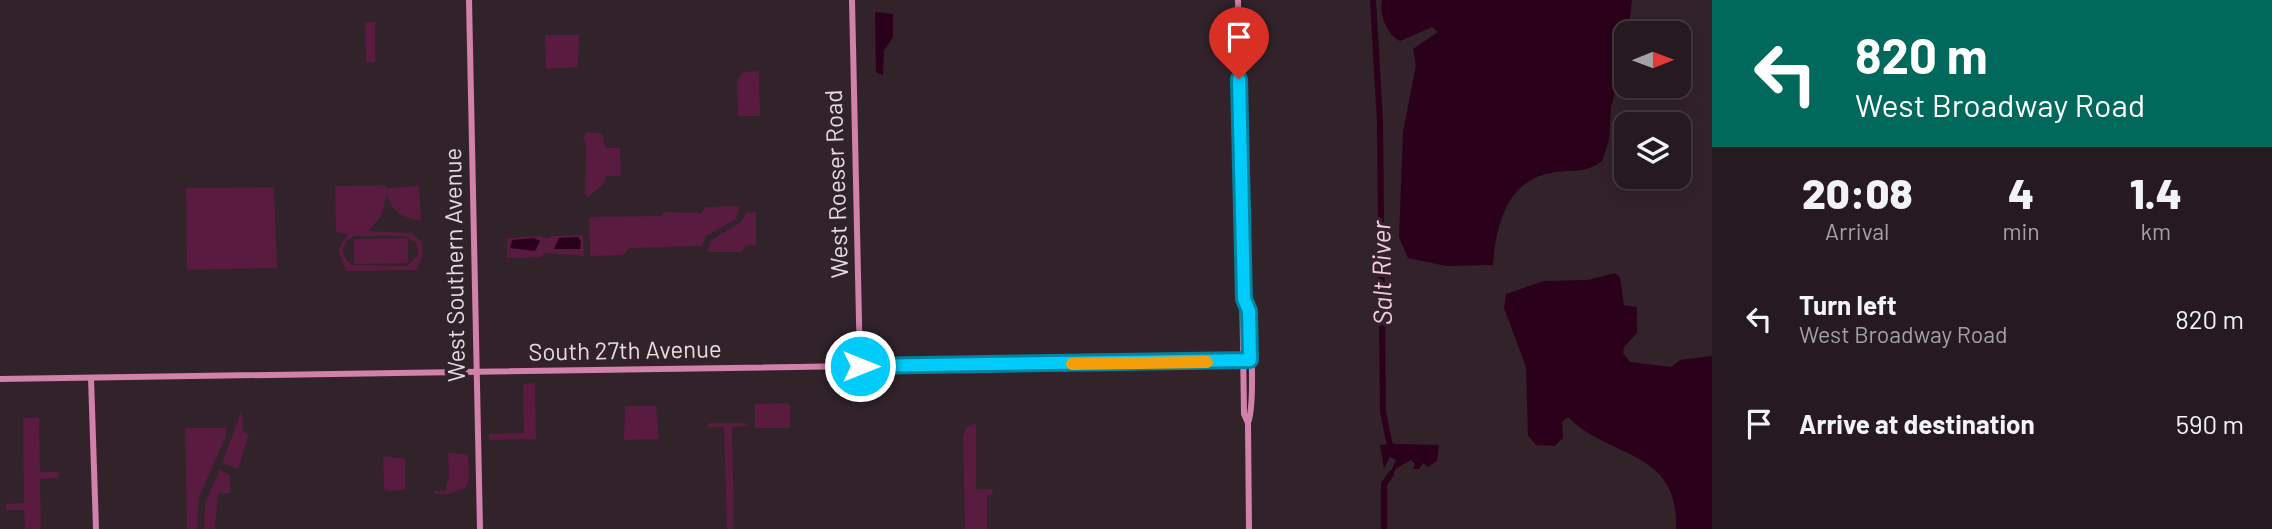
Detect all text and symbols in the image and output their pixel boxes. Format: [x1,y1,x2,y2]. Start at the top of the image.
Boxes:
pin [1209,7,1269,79]
icon: arrive [1220,18,1258,56]
north arrow [1614,21,1690,98]
map controls [1614,21,1691,189]
text: 820 m [1855,25,1988,84]
icon: left [1740,28,1831,119]
text: West Broadway Road [1855,85,2145,123]
street label: West Roeser Road [818,89,853,279]
button: layers [1614,112,1691,189]
street label: West Southern Avenue [437,148,470,383]
text: 20:08 [1802,167,1913,217]
text: 4 [2008,167,2034,217]
text: 1.4 [2130,167,2182,217]
text: Arrival [1825,217,1889,245]
text: min [2002,217,2040,245]
text: km [2141,217,2171,245]
water label: Salt River [1364,220,1397,326]
text: Turn left [1799,289,1897,320]
icon: left [1740,300,1778,338]
text: 820 m [2175,303,2244,334]
text: West Broadway Road [1799,320,2008,348]
position arrow [823,329,897,403]
street label: South 27th Avenue [528,333,722,366]
icon: arrive [1740,405,1778,443]
text: Arrive at destination [1799,408,2035,439]
text: 590 m [2176,408,2244,439]

